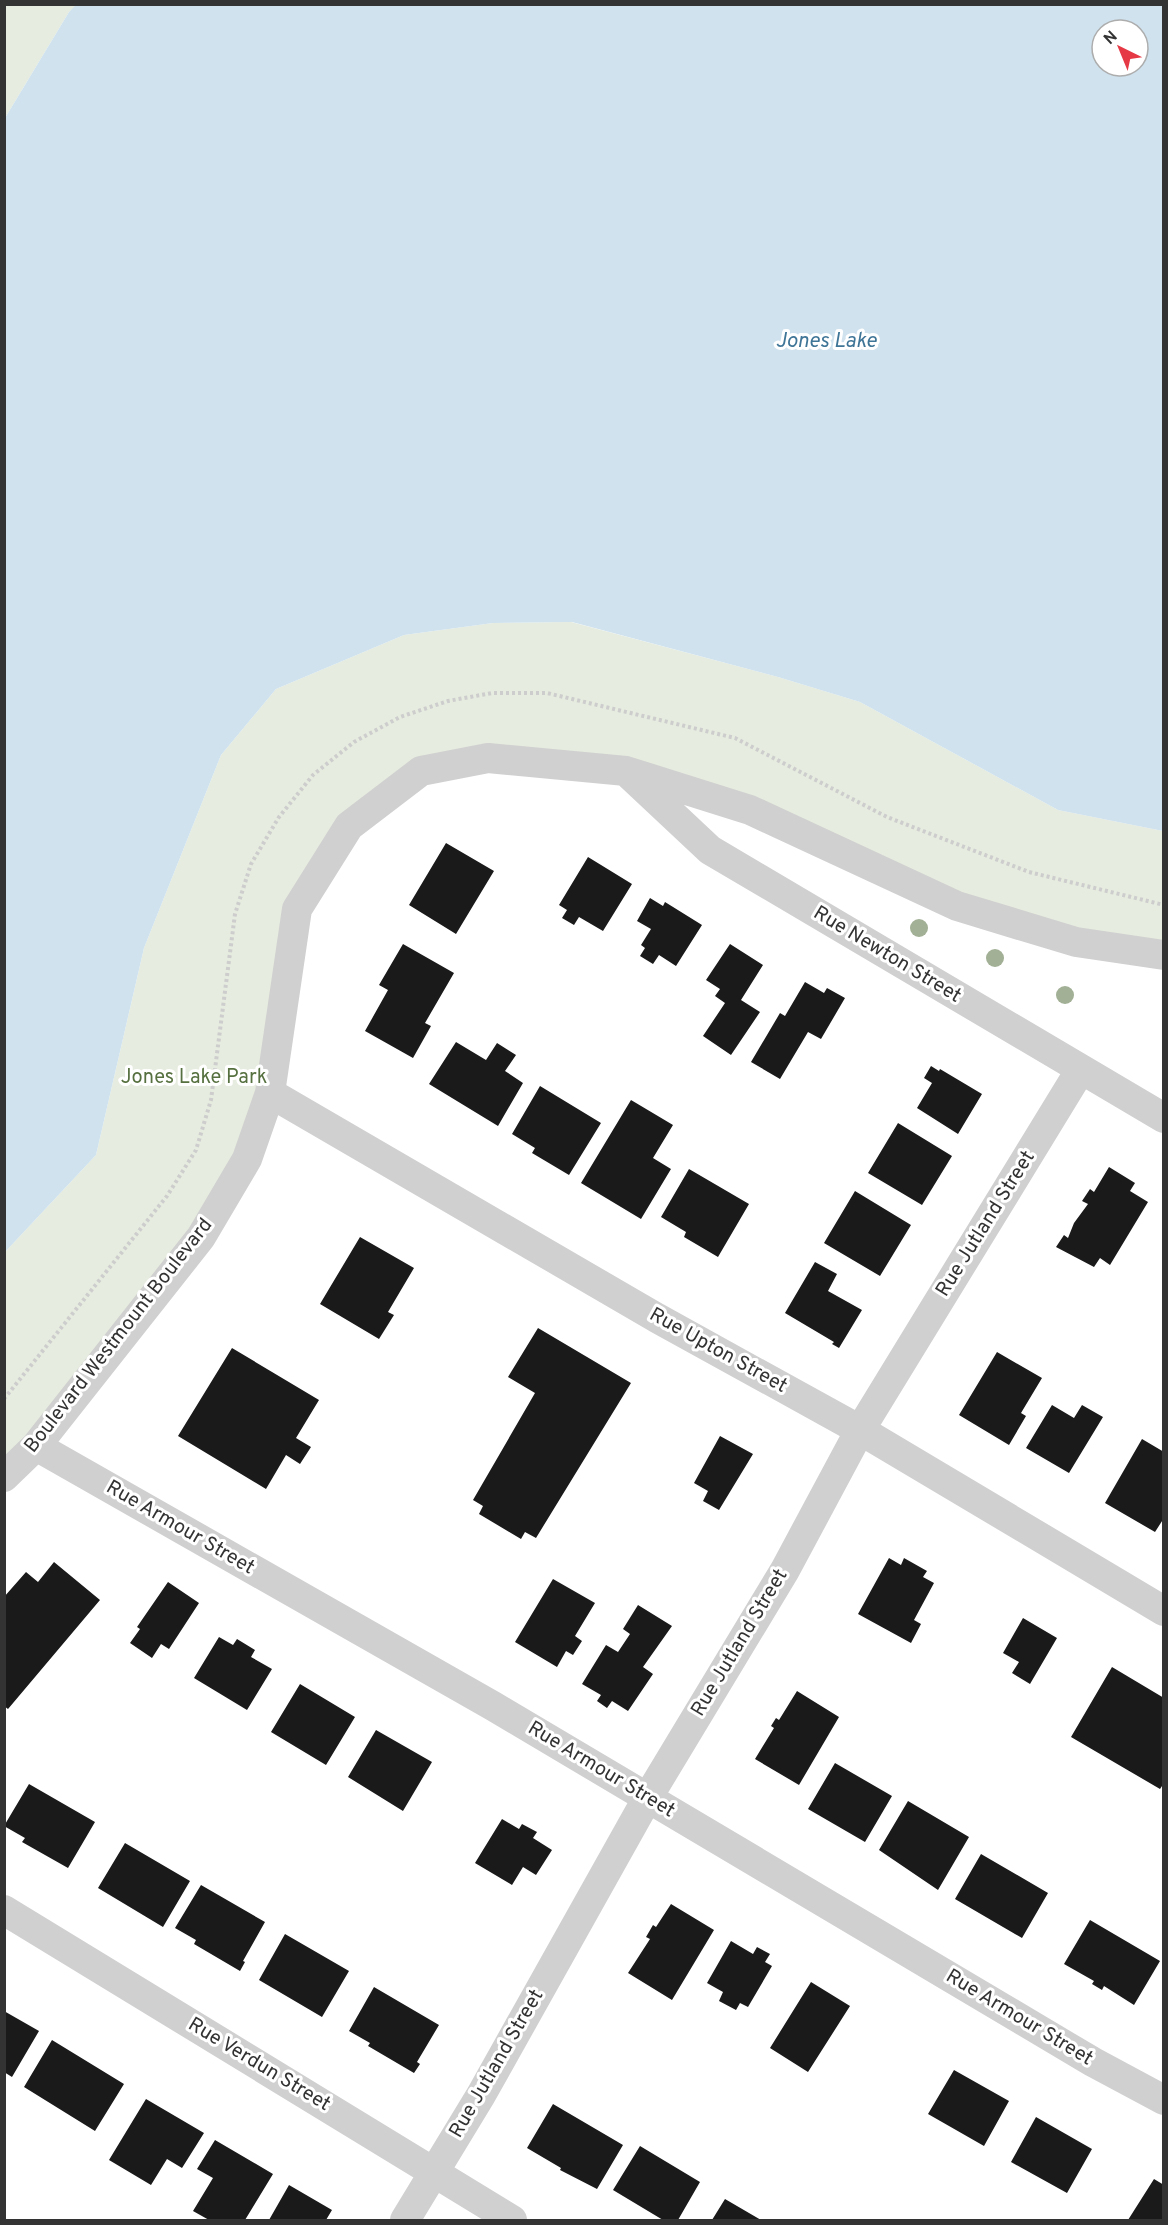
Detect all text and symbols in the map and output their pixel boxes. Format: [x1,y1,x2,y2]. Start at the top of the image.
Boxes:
north arrow [1090,18,1150,78]
text: N [1100,27,1122,50]
water label: Jones Lake [775,328,878,355]
street label: Rue Newton Street [808,901,966,1009]
park label: Jones Lake Park [121,1065,267,1091]
street label: Rue Jutland Street [931,1146,1041,1302]
street label: Boulevard Westmount Boulevard [19,1213,219,1459]
street label: Rue Upton Street [644,1302,792,1400]
street label: Rue Armour Street [101,1475,259,1581]
street label: Rue Jutland Street [686,1564,794,1722]
street label: Rue Armour Street [523,1716,679,1824]
street label: Rue Armour Street [941,1964,1097,2072]
street label: Rue Jutland Street [444,1985,550,2143]
street label: Rue Verdun Street [183,2012,335,2118]

